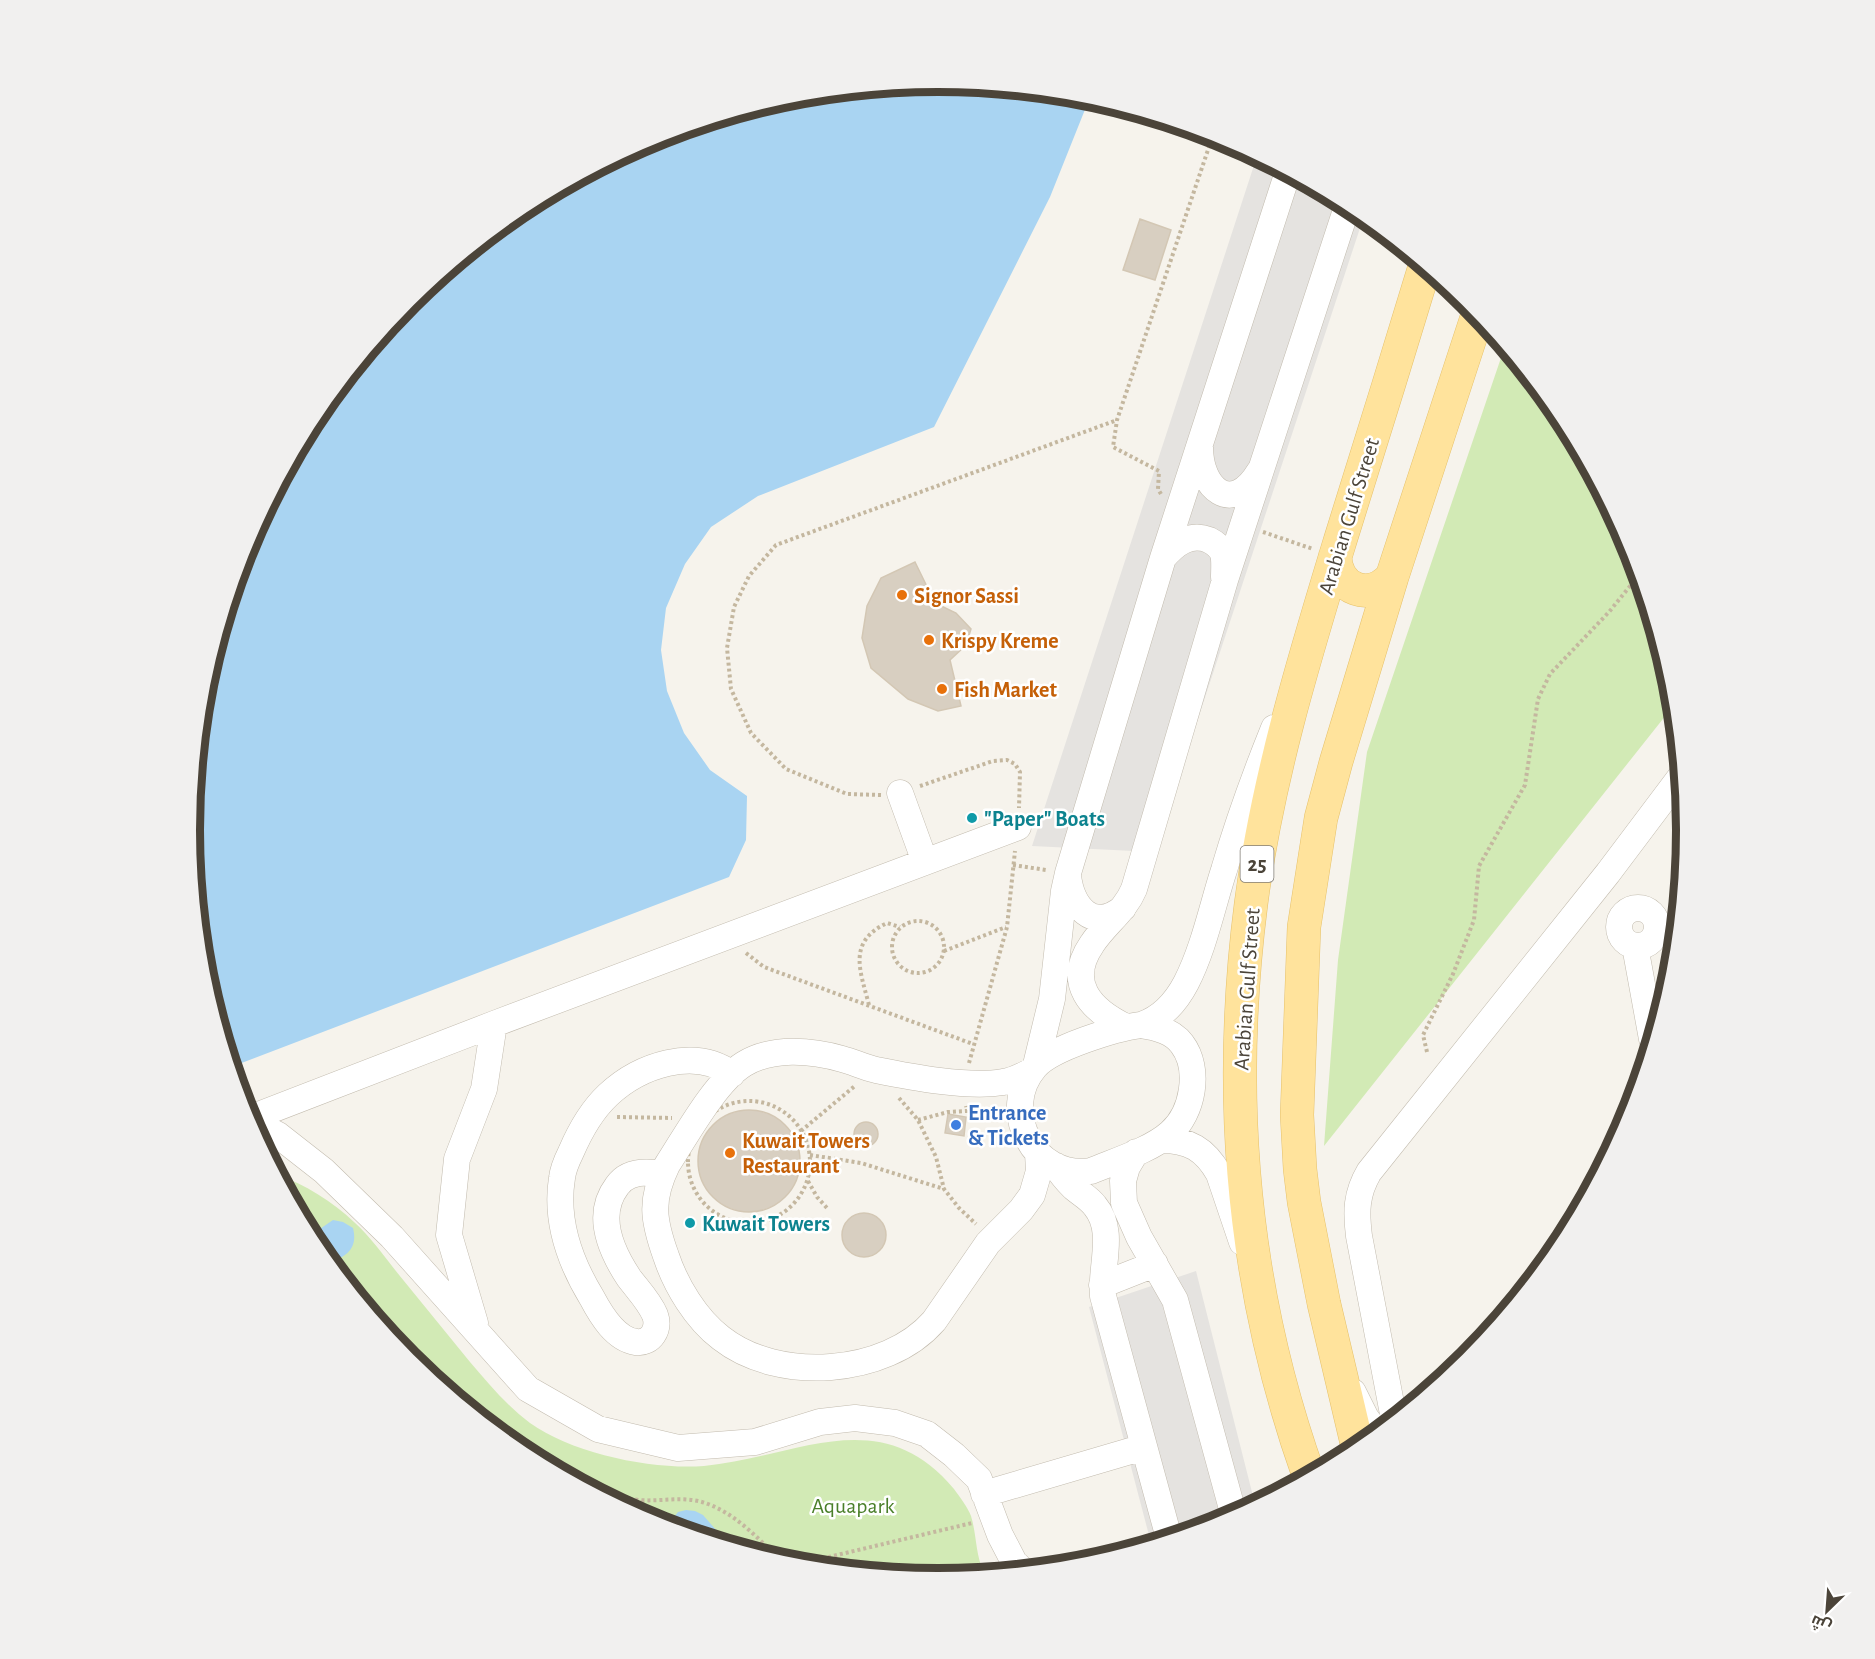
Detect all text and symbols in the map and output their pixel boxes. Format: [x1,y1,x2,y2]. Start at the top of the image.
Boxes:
street label: Arabian Gulf Street [1315,435,1383,597]
place label: Signor Sassi [914,585,1019,607]
marker: Signor Sassi [895,588,909,602]
place label: Krispy Kreme [941,630,1059,653]
marker: Krispy Kreme [922,633,936,647]
place label: Fish Market [954,679,1057,701]
marker: Fish Market [935,682,949,696]
place label: "Paper" Boats [984,808,1105,830]
marker: "Paper" Boats [965,811,979,825]
road number: 25 [1240,846,1274,882]
street label: Arabian Gulf Street [1230,907,1264,1071]
place label: Entrance & Tickets [968,1102,1049,1149]
marker: Entrance & Tickets [949,1118,963,1132]
place label: Kuwait Towers Restaurant [742,1130,870,1177]
marker: Kuwait Towers Restaurant [723,1146,737,1160]
place label: Kuwait Towers [702,1213,830,1235]
marker: Kuwait Towers [683,1216,697,1230]
park label: Aquapark [811,1495,895,1517]
north arrow [1797,1581,1857,1641]
text: ش [1808,1611,1834,1636]

